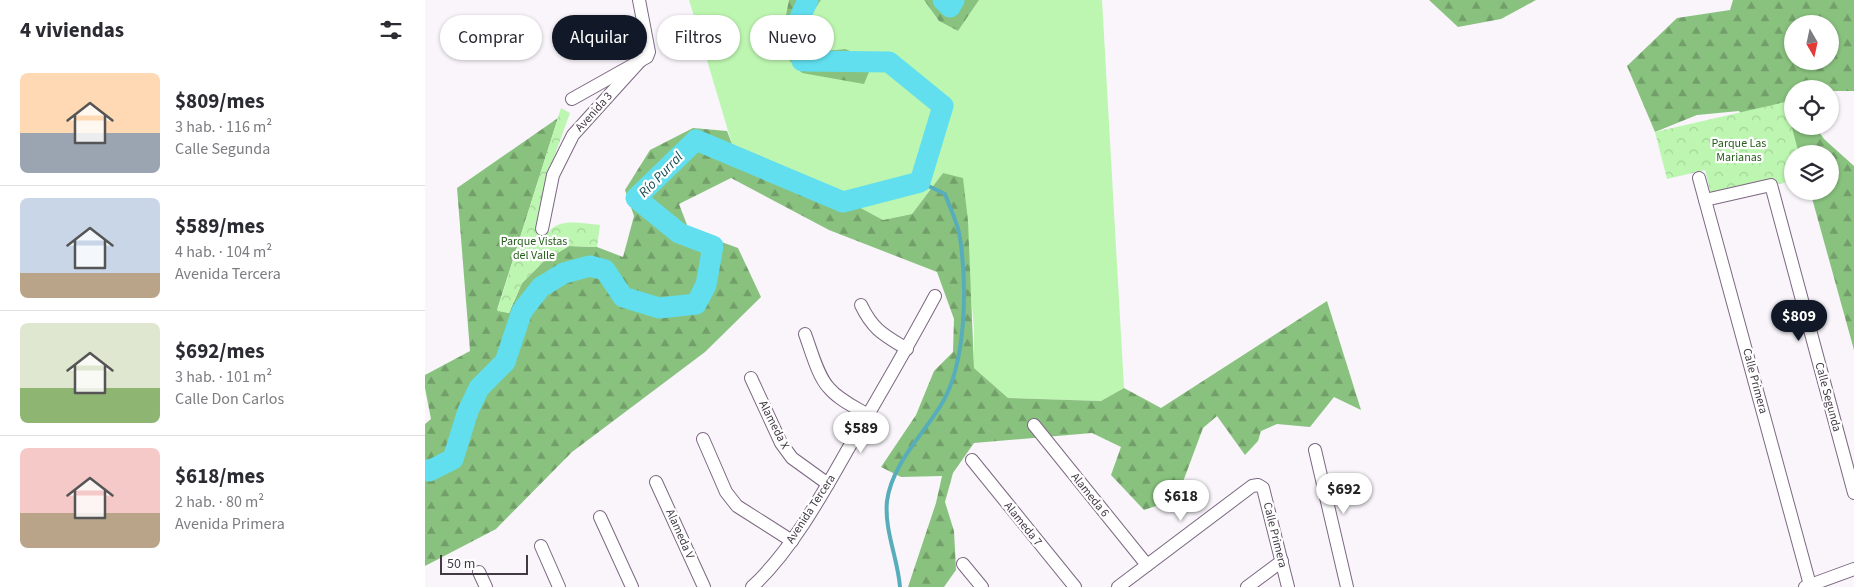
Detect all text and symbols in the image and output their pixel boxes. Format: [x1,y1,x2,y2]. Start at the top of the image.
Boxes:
text: 4 viviendas [20,15,124,45]
chip: Comprar [440,15,542,60]
chip: Alquilar [552,15,647,60]
chip: Filtros [657,15,740,60]
chip: Nuevo [750,15,834,60]
north arrow [1784,15,1839,70]
map controls [1784,15,1839,200]
icon: filters [377,16,405,44]
button: locate [1784,80,1839,135]
text: $809/mes [175,86,265,116]
street label: Avenida 3 [571,88,617,136]
icon: home [60,93,120,153]
text: 3 hab. · 116 m² [175,116,272,138]
park label: Parque Las Marianas [1712,135,1766,166]
text: Calle Segunda [175,138,270,160]
button: layers [1784,145,1839,200]
water label: Río Purral [634,147,688,202]
text: $589/mes [175,211,265,241]
icon: home [60,218,120,278]
park label: Parque Vistas del Valle [501,233,567,264]
text: 4 hab. · 104 m² [175,241,272,263]
text: Avenida Tercera [175,263,281,285]
pin: $809 [1769,300,1829,342]
text: $809 [1782,305,1816,327]
text: $692/mes [175,336,265,366]
icon: home [60,343,120,403]
street label: Calle Primera [1738,346,1772,416]
street label: Calle Segunda [1811,360,1845,434]
text: 3 hab. · 101 m² [175,366,272,388]
text: Calle Don Carlos [175,388,284,410]
street label: Alameda X [754,398,794,452]
pin: $589 [831,412,891,454]
text: $589 [844,417,878,439]
text: $618/mes [175,461,265,491]
icon: home [60,468,120,528]
street label: Alameda 6 [1067,469,1113,521]
street label: Avenida Tercera [782,471,840,547]
pin: $692 [1314,472,1374,515]
text: $692 [1327,478,1361,500]
pin: $618 [1151,480,1211,522]
text: $618 [1164,485,1198,507]
text: 2 hab. · 80 m² [175,491,264,513]
street label: Alameda 7 [1000,498,1046,550]
street label: Calle Primera [1259,500,1291,570]
street label: Alameda V [661,506,699,562]
text: Avenida Primera [175,513,285,535]
scale bar [440,552,527,575]
text: 50 m [447,554,475,574]

